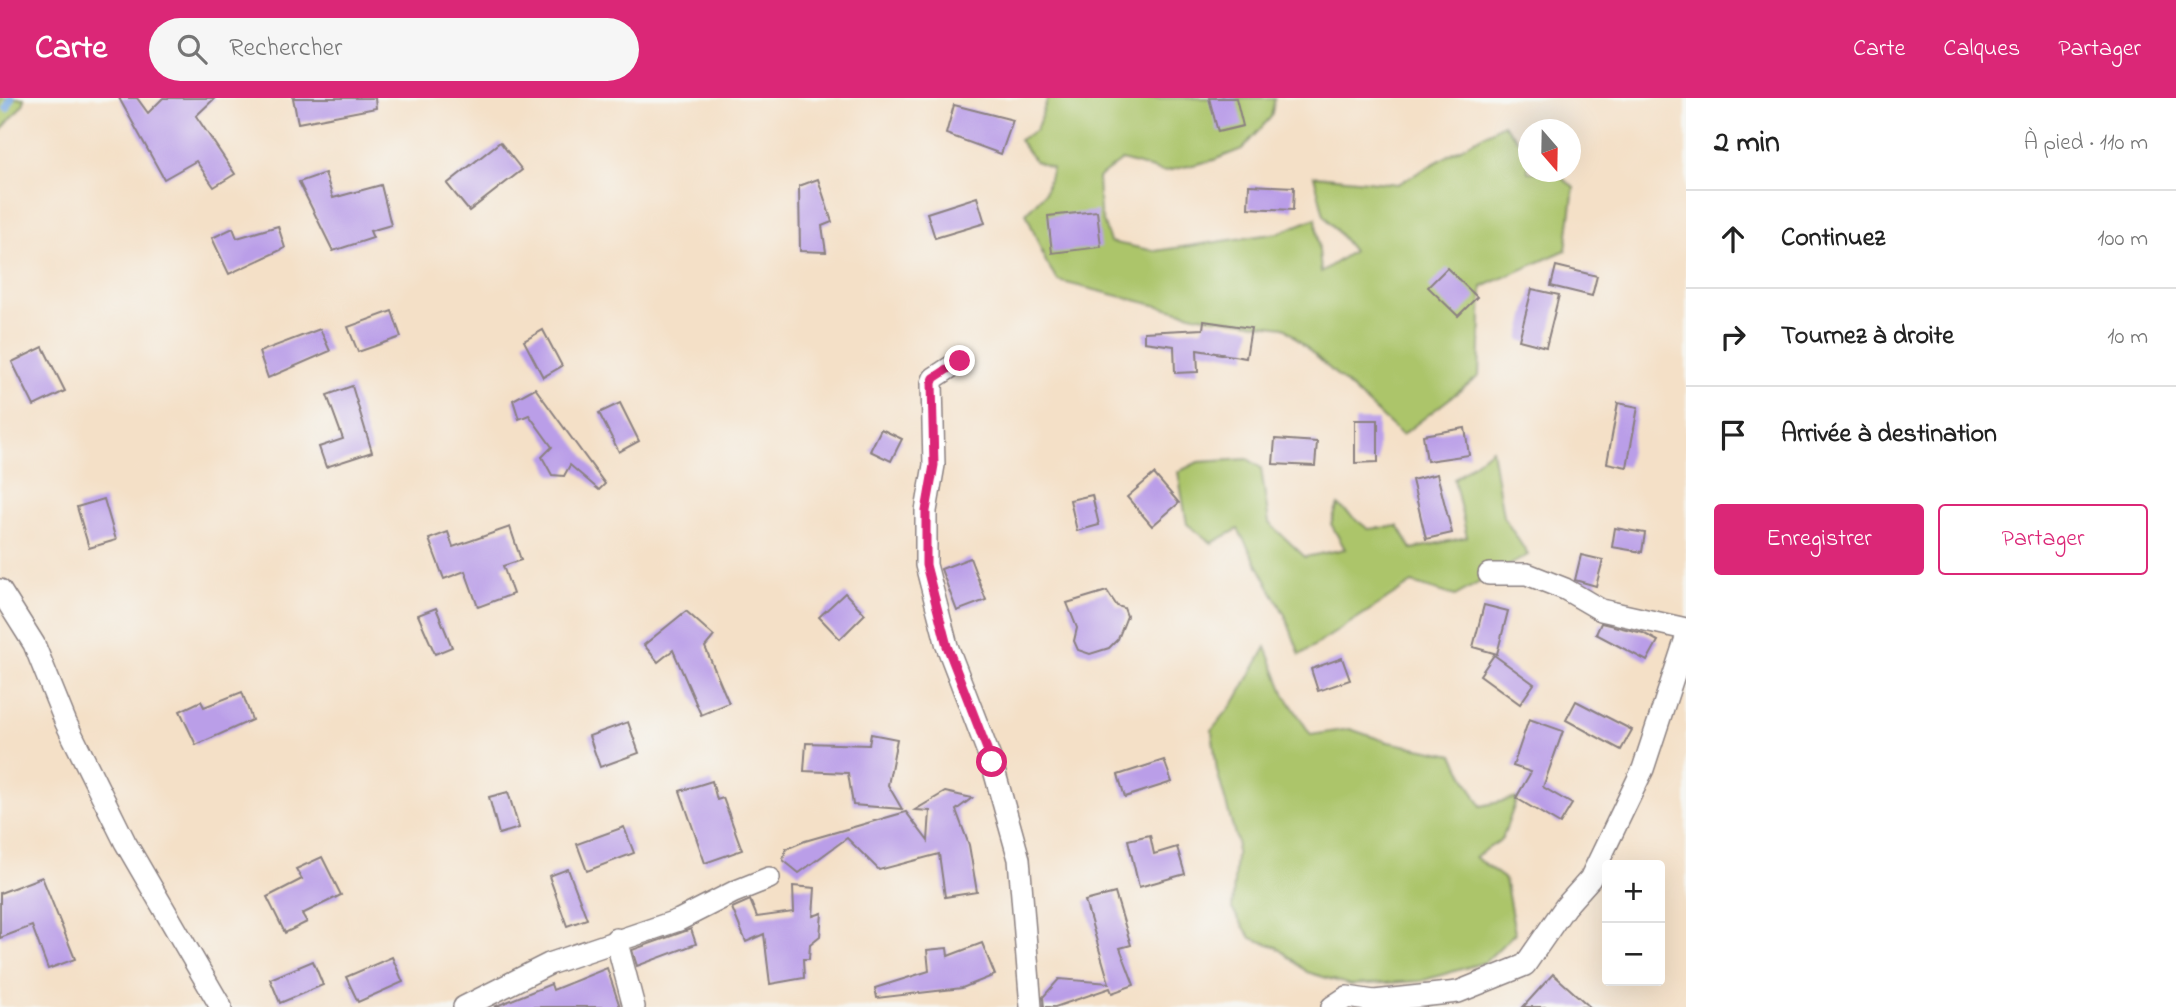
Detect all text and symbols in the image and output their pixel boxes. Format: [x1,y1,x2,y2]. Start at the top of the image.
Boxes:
search box [149,18,639,81]
text: Carte [35,25,107,73]
icon: search [173,30,211,68]
text: Rechercher [229,30,342,68]
text: Carte [1853,32,1905,67]
text: Calques [1943,32,2020,67]
text: Partager [2058,32,2141,67]
north arrow [1518,119,1581,182]
text: 2 min [1714,122,1780,166]
text: À pied · 110 m [2024,127,2148,160]
icon: ahead [1714,220,1752,258]
text: Continuez [1781,220,1885,258]
text: 100 m [2097,223,2148,256]
icon: right [1714,318,1752,356]
text: Tournez à droite [1781,318,1954,356]
text: 10 m [2107,321,2148,354]
route end [944,345,975,376]
icon: arrive [1714,416,1752,454]
text: Arrivée à destination [1781,416,1997,454]
button: Enregistrer [1714,504,1924,575]
button: Partager [1938,504,2148,575]
route start [976,746,1007,777]
map controls [1602,860,1665,986]
button: + [1602,860,1665,923]
button: − [1602,923,1665,986]

